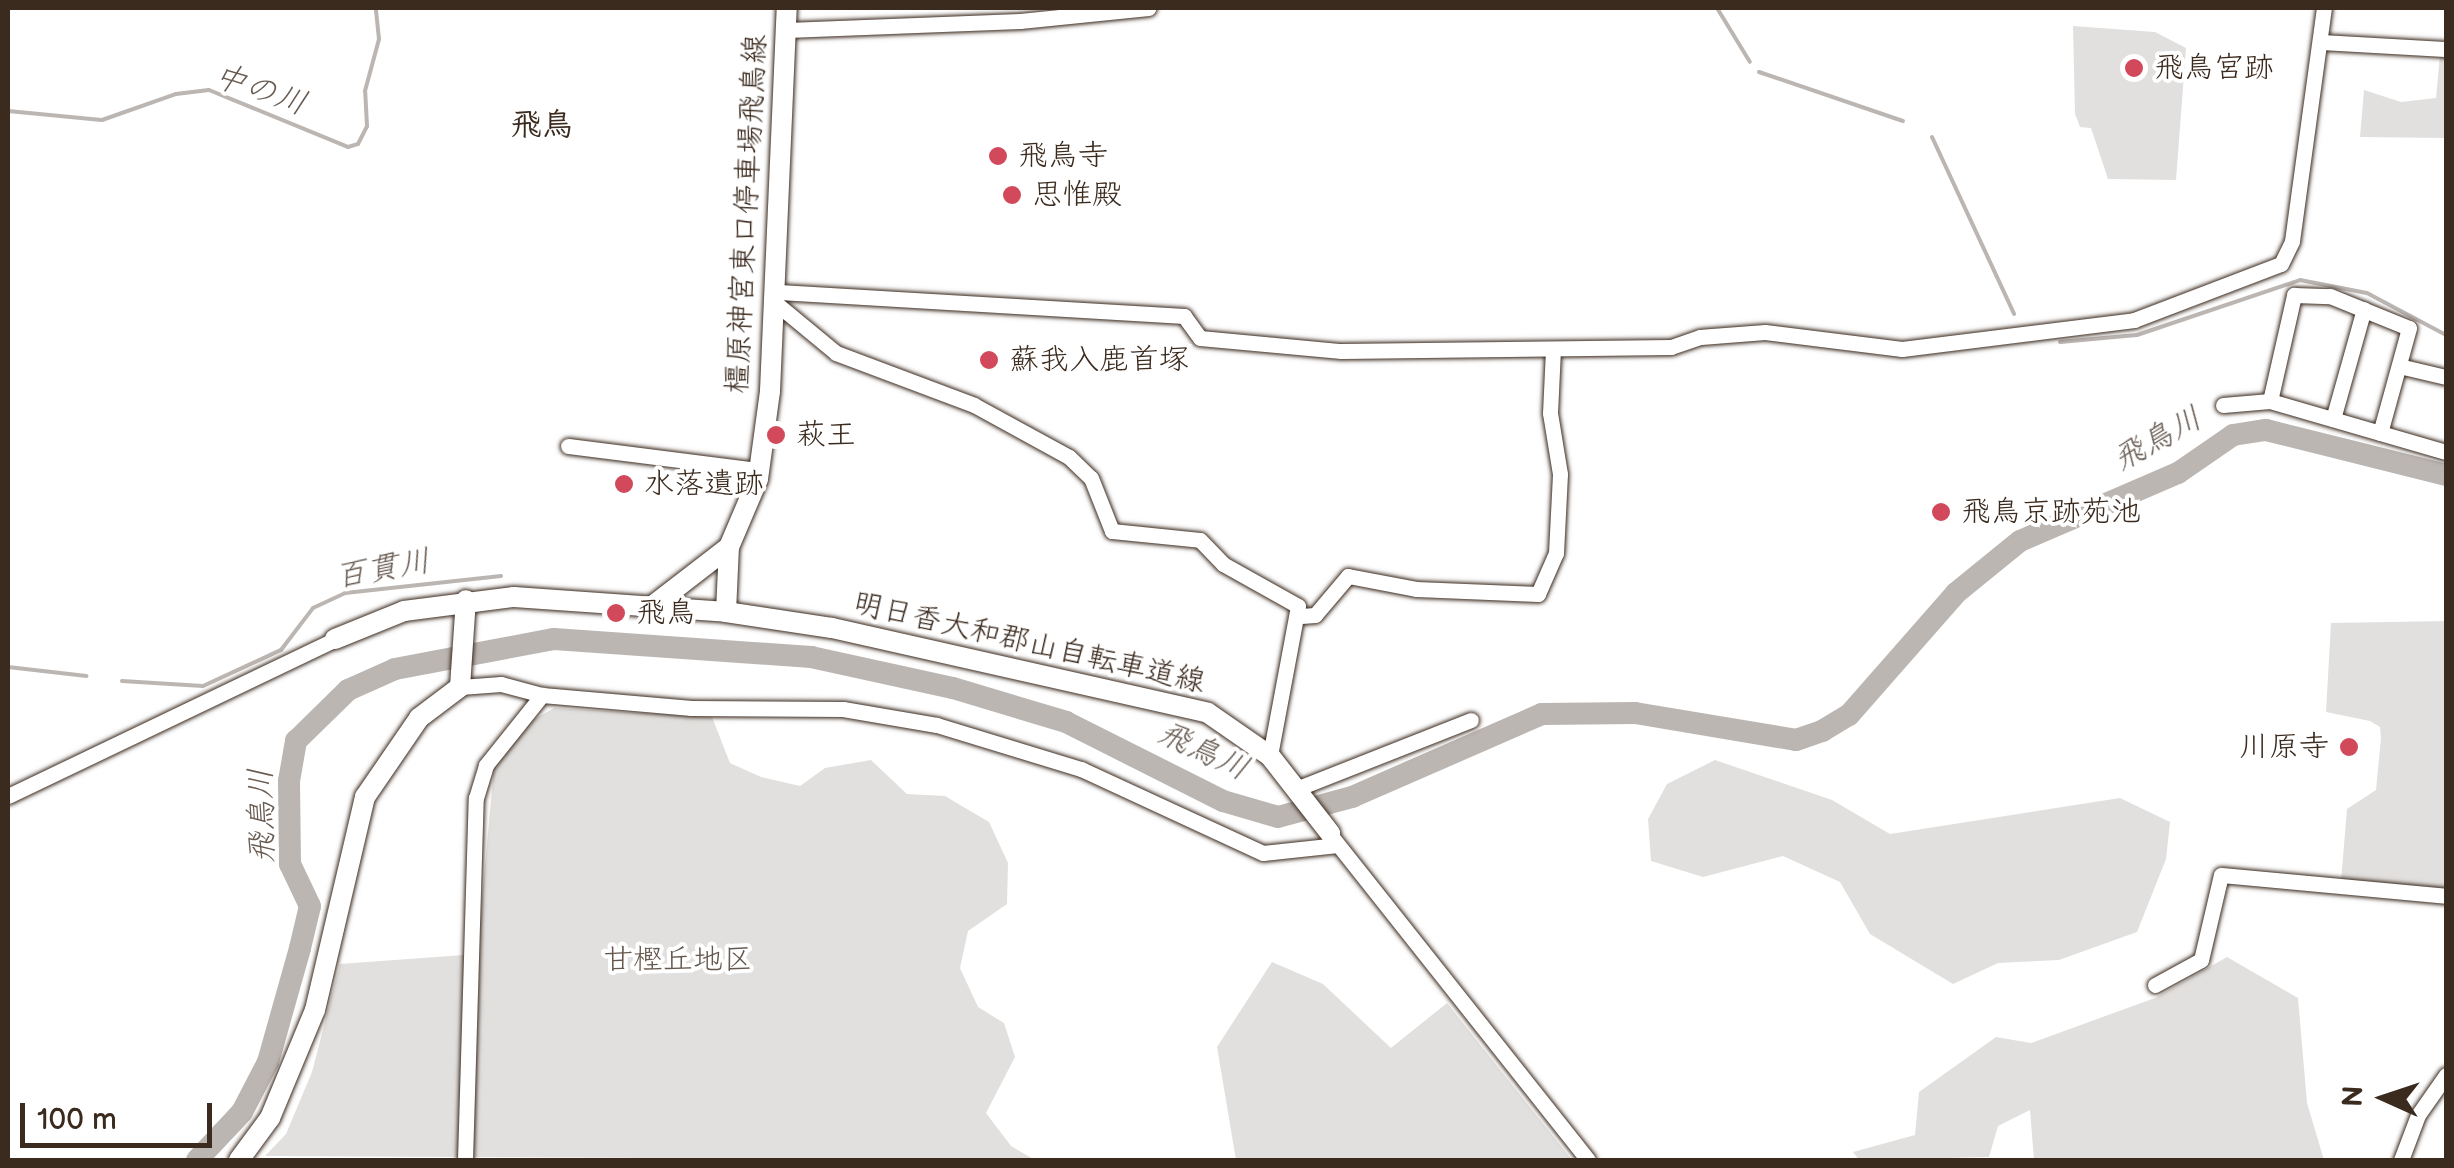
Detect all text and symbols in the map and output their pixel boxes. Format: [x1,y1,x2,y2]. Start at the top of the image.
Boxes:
street label: 橿原神宮東口停車場飛鳥線 [720,33,774,395]
place label: 飛鳥宮跡 [2154,50,2274,86]
water label: 中の川 [208,57,312,125]
marker: 飛鳥宮跡 [2123,57,2145,79]
district label: 飛鳥 [510,107,574,145]
place label: 飛鳥寺 [1018,138,1108,174]
marker: 飛鳥寺 [987,145,1009,167]
place label: 思惟殿 [1032,177,1122,213]
marker: 思惟殿 [1001,184,1023,206]
place label: 蘇我入鹿首塚 [1009,342,1189,378]
marker: 蘇我入鹿首塚 [978,349,1000,371]
water label: 飛鳥川 [2107,400,2209,480]
place label: 萩王 [796,417,856,453]
marker: 萩王 [765,424,787,446]
place label: 水落遺跡 [644,466,764,502]
marker: 水落遺跡 [613,473,635,495]
place label: 飛鳥京跡苑池 [1961,494,2141,530]
marker: 飛鳥京跡苑池 [1930,501,1952,523]
water label: 百貫川 [332,543,434,597]
street label: 明日香大和郡山自転車道線 [850,585,1208,701]
place label: 飛鳥 [636,595,696,631]
marker: 飛鳥 [605,602,627,624]
water label: 飛鳥川 [1151,714,1255,790]
place label: 川原寺 [2239,729,2329,765]
marker: 川原寺 [2338,736,2360,758]
water label: 飛鳥川 [243,768,283,864]
park label: 甘樫丘地区 [603,942,753,978]
north arrow [2334,1048,2434,1148]
scale bar [25,1083,218,1145]
text: N [2337,1085,2371,1108]
text: 100 m [37,1102,117,1138]

